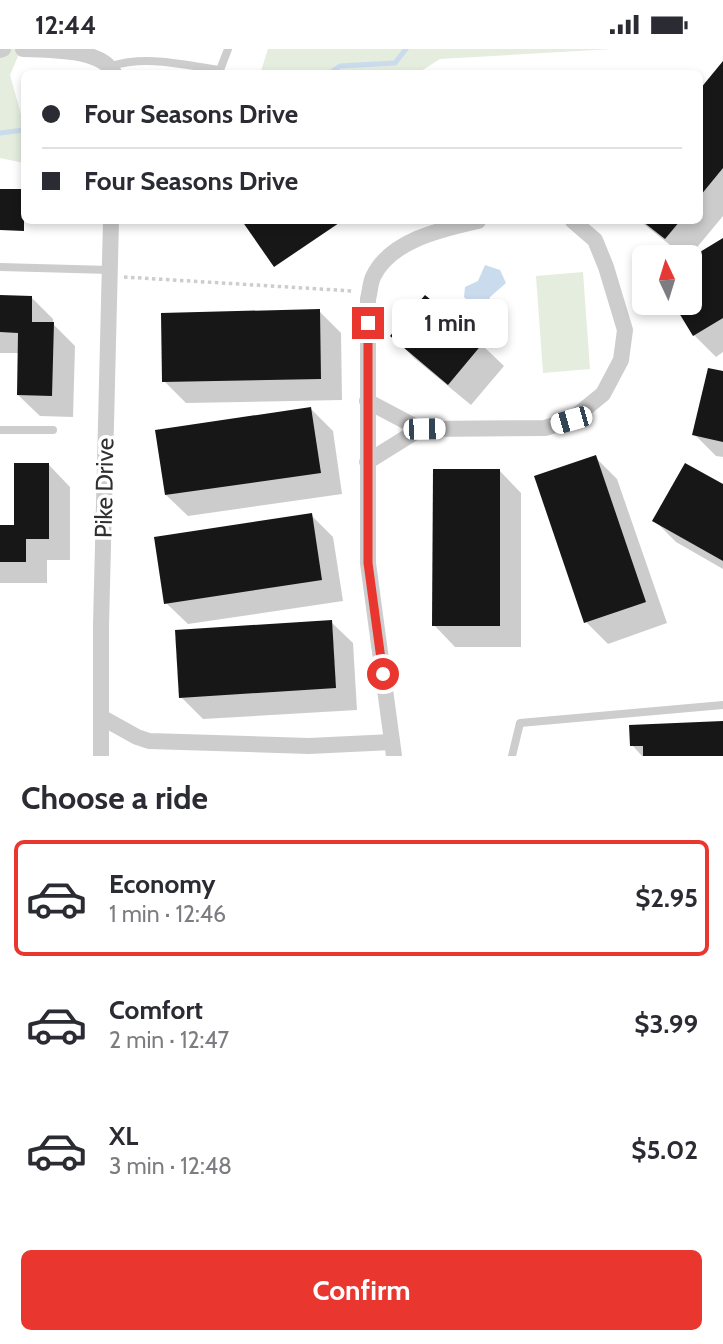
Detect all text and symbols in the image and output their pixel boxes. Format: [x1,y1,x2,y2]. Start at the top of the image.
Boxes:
text: 12:44 [35,9,96,41]
text: Four Seasons Drive [84,98,298,130]
text: Four Seasons Drive [84,165,298,197]
north arrow [632,245,702,315]
map controls [632,245,702,315]
callout: 1 min [392,299,508,347]
route end [352,307,384,339]
text: 1 min [424,309,476,337]
car [548,404,595,436]
car [403,418,446,440]
street label: Pike Drive [89,438,119,538]
route start [367,658,399,690]
text: Choose a ride [21,778,208,817]
icon: car [25,867,88,930]
text: Economy [109,868,215,900]
text: $2.95 [635,882,698,914]
text: 1 min · 12:46 [109,900,226,928]
icon: car [25,993,88,1056]
text: Comfort [109,994,203,1026]
text: $3.99 [634,1008,698,1040]
text: 2 min · 12:47 [109,1026,229,1054]
icon: car [25,1119,88,1182]
text: XL [109,1120,138,1152]
text: $5.02 [631,1134,698,1166]
text: 3 min · 12:48 [109,1152,232,1180]
button: Confirm [21,1250,702,1330]

